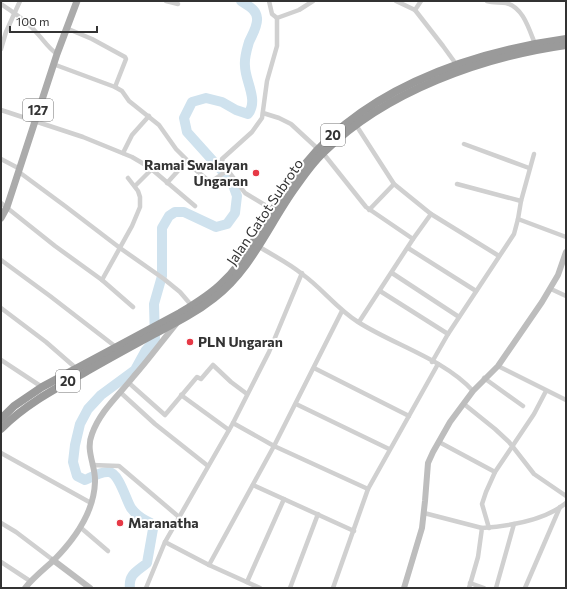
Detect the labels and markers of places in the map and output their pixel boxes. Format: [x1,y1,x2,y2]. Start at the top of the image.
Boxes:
place label: Ramai Swalayan Ungaran [144,156,248,189]
marker: Ramai Swalayan Ungaran [251,168,261,178]
place label: PLN Ungaran [198,333,283,350]
marker: PLN Ungaran [185,337,195,347]
place label: Maranatha [128,514,199,531]
marker: Maranatha [115,518,125,528]

